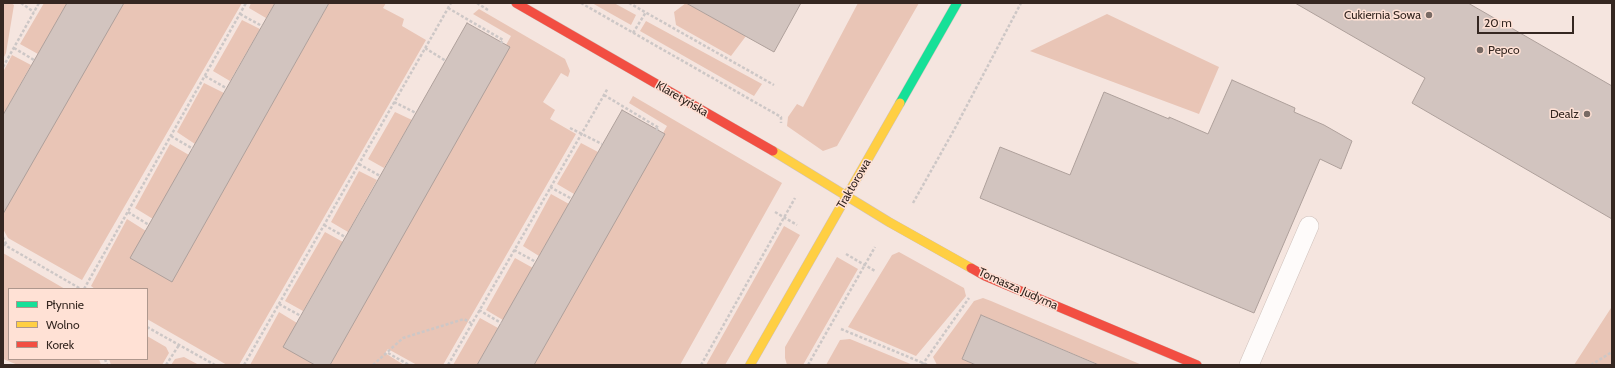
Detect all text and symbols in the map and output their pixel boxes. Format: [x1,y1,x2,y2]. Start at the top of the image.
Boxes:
place label: Cukiernia Sowa [1344,8,1421,22]
scale bar [1479,8,1576,34]
marker: Cukiernia Sowa [1424,10,1434,20]
text: 20 m [1484,15,1512,30]
place label: Pepco [1488,43,1519,57]
marker: Pepco [1475,45,1485,55]
street label: Klaretyńska [653,78,711,120]
place label: Dealz [1550,107,1579,121]
marker: Dealz [1582,109,1592,119]
street label: Traktorowa [834,156,874,212]
street label: Tomasza Judyma [976,265,1060,313]
legend [8,288,148,360]
text: Płynnie [46,297,84,312]
text: Wolno [46,317,80,332]
text: Korek [46,337,74,352]

